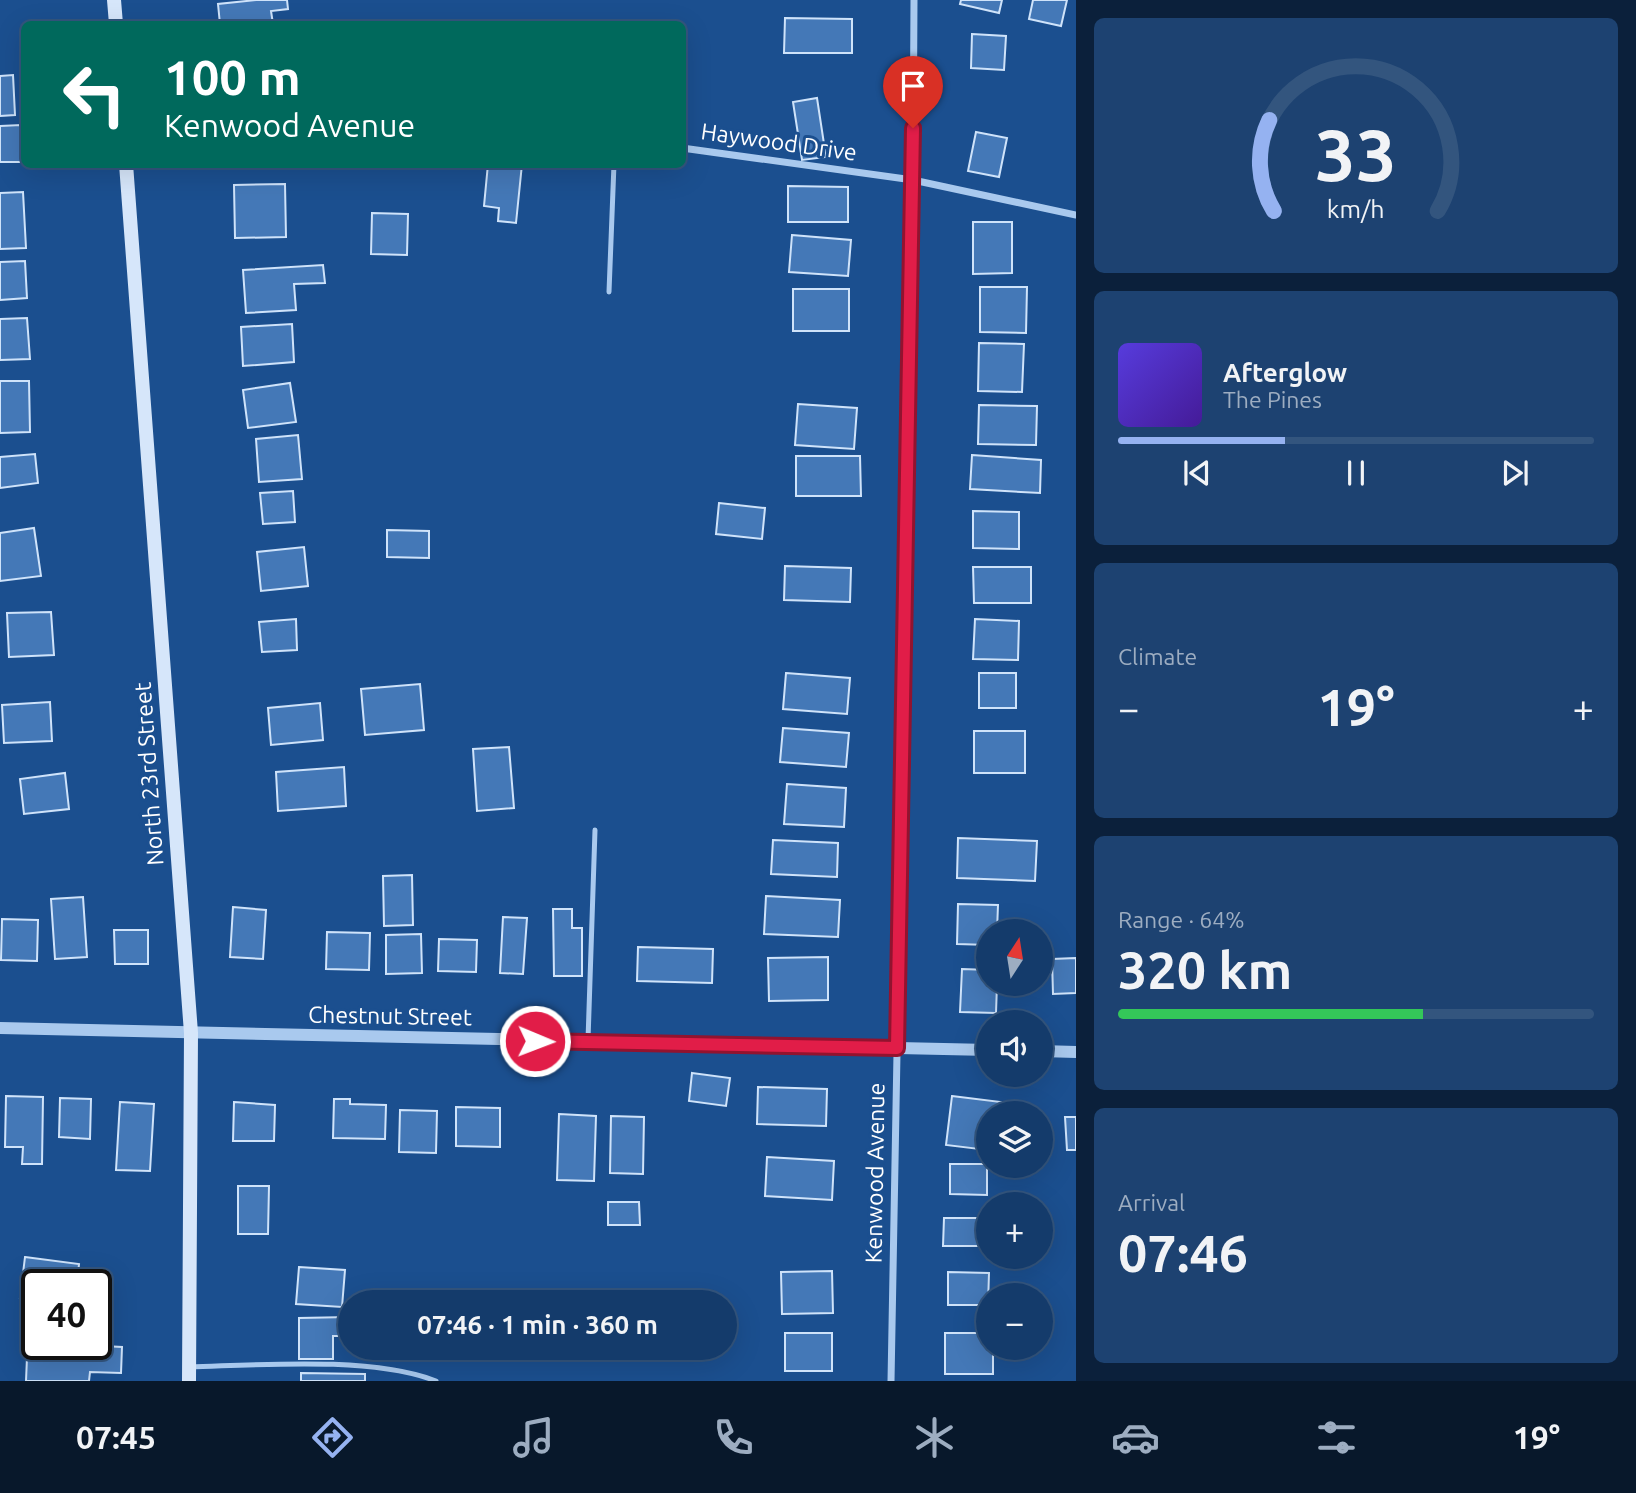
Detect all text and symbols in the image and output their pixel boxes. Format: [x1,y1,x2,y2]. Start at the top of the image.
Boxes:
icon: left [49,49,140,140]
text: 100 m [164,49,301,104]
pin [883,56,943,128]
icon: arrive [894,67,932,105]
text: Kenwood Avenue [164,107,415,143]
text: 33 [1315,114,1397,196]
street label: Haywood Drive [700,118,859,165]
text: km/h [1327,195,1385,223]
text: Afterglow [1223,358,1347,387]
text: The Pines [1223,387,1322,412]
icon: previous [1178,454,1216,492]
icon: pause [1337,454,1375,492]
icon: next [1496,454,1534,492]
text: Climate [1118,644,1197,669]
text: 19° [1317,678,1395,736]
street label: North 23rd Street [130,682,167,866]
text: − [1118,687,1139,729]
text: + [1573,687,1594,729]
text: Range · 64% [1118,907,1245,932]
north arrow [976,919,1054,996]
map controls [976,919,1053,1360]
text: 320 km [1118,941,1292,999]
street label: Chestnut Street [308,1002,472,1029]
position arrow [498,1004,572,1078]
button: sound [976,1010,1053,1087]
street label: Kenwood Avenue [860,1083,889,1263]
button: layers [976,1101,1053,1178]
text: Arrival [1118,1190,1185,1215]
button: + [976,1192,1053,1269]
text: 07:46 [1118,1224,1248,1282]
speed limit sign: 40 [21,1269,112,1360]
button: − [976,1283,1053,1360]
text: 07:46 · 1 min · 360 m [417,1310,658,1339]
icon: directions [308,1413,357,1462]
icon: music [509,1413,558,1462]
icon: phone [709,1413,758,1462]
icon: climate [910,1413,959,1462]
icon: car [1111,1413,1160,1462]
icon: filters [1312,1413,1361,1462]
text: 07:45 [76,1419,156,1455]
text: 19° [1513,1419,1560,1455]

